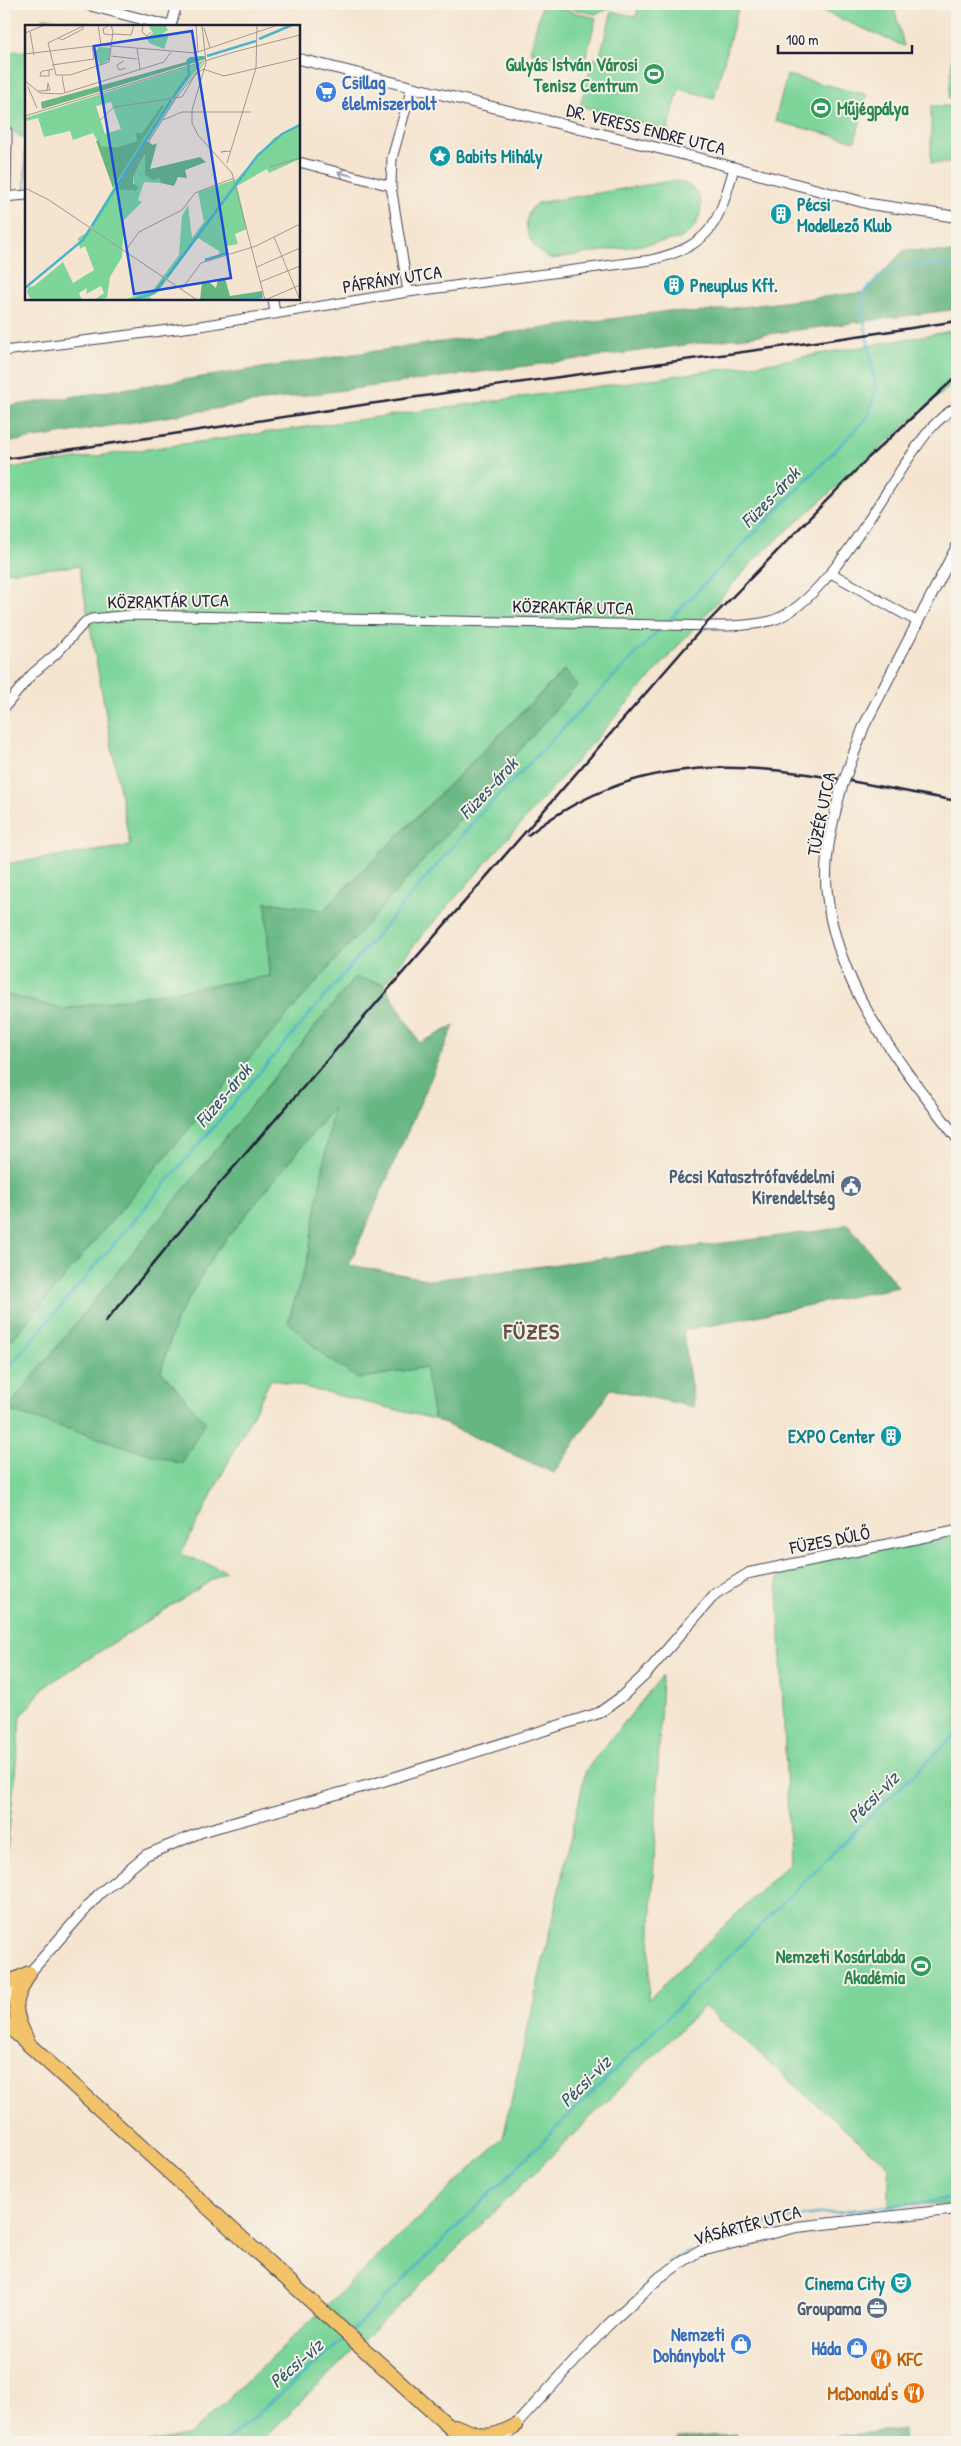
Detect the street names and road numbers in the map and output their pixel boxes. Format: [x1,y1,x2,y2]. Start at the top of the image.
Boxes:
street label: DR. VERESS ENDRE UTCA [564,97,728,161]
street label: PÁFRÁNY UTCA [341,259,443,299]
street label: KÖZRAKTÁR UTCA [107,587,229,615]
street label: KÖZRAKTÁR UTCA [512,593,634,621]
street label: TÜZÉR UTCA [801,770,841,858]
street label: FÜZES DŰLŐ [787,1520,872,1560]
street label: VÁSÁRTÉR UTCA [691,2199,803,2251]

